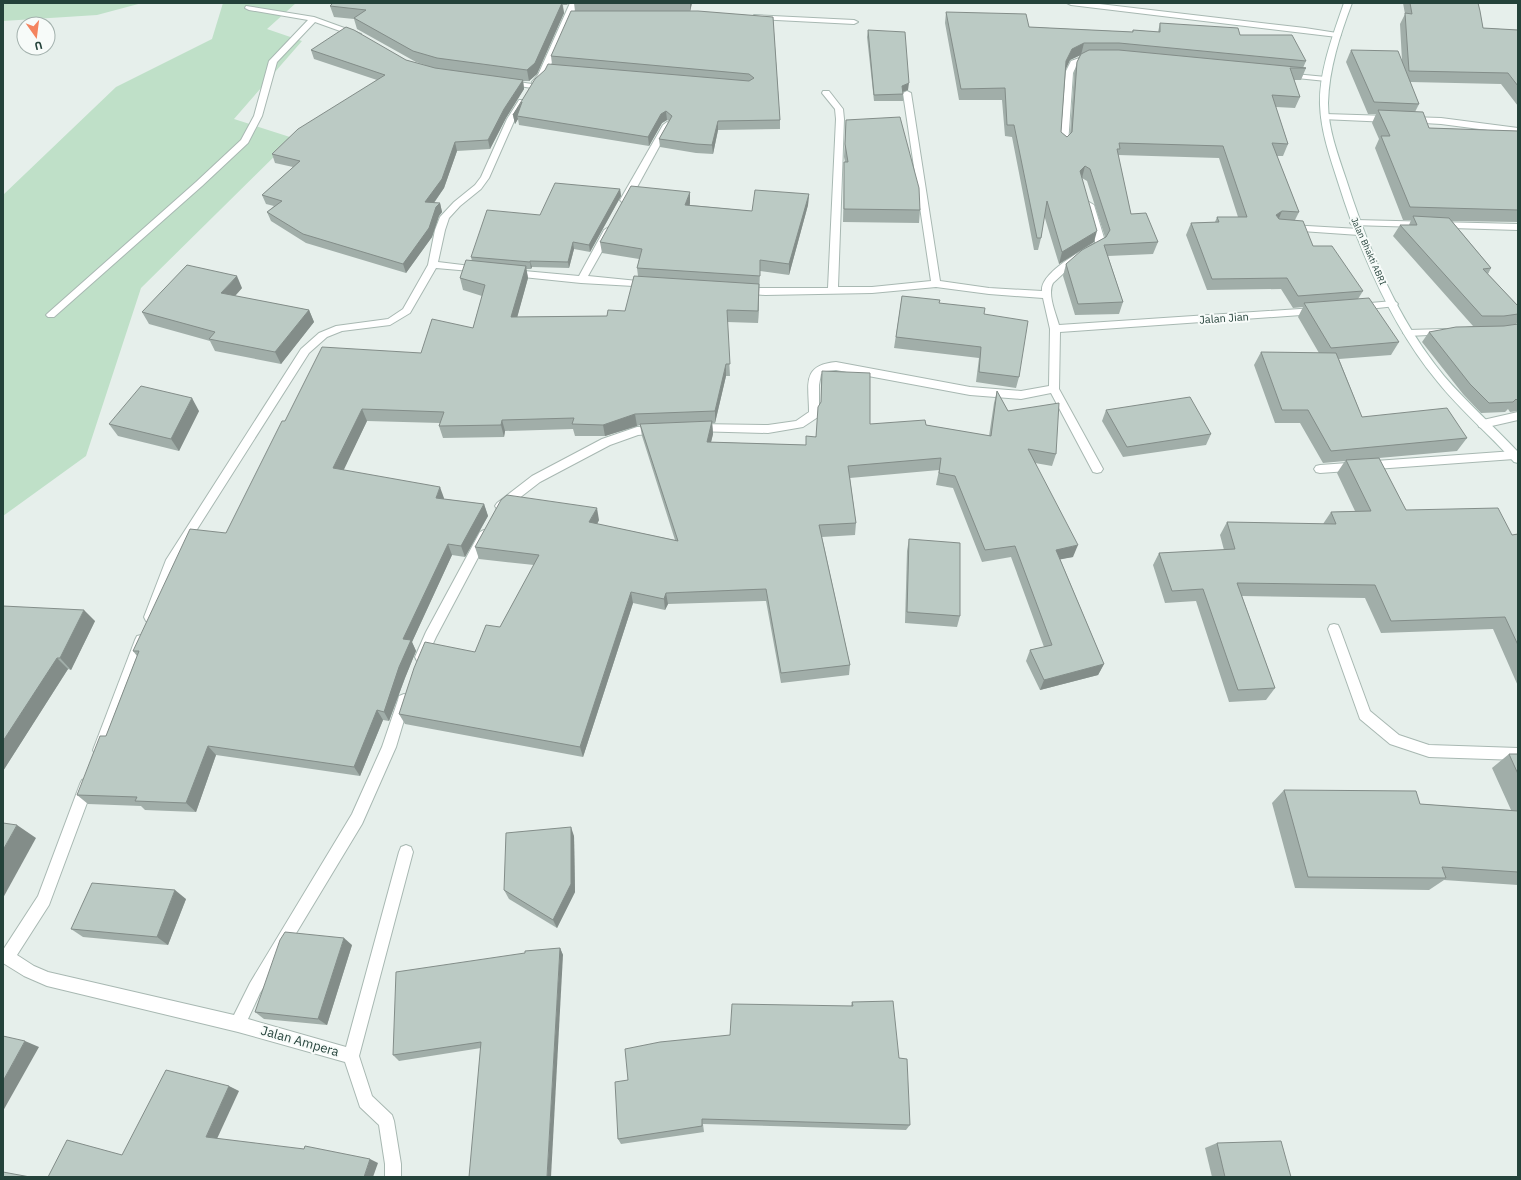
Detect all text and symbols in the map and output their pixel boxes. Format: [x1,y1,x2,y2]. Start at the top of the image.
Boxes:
north arrow [16,16,56,56]
text: U [33,38,44,53]
street label: Jalan Bhakti ABRI [1349,215,1389,287]
street label: Jalan Jian [1199,309,1249,327]
street label: Jalan Ampera [259,1022,341,1060]

